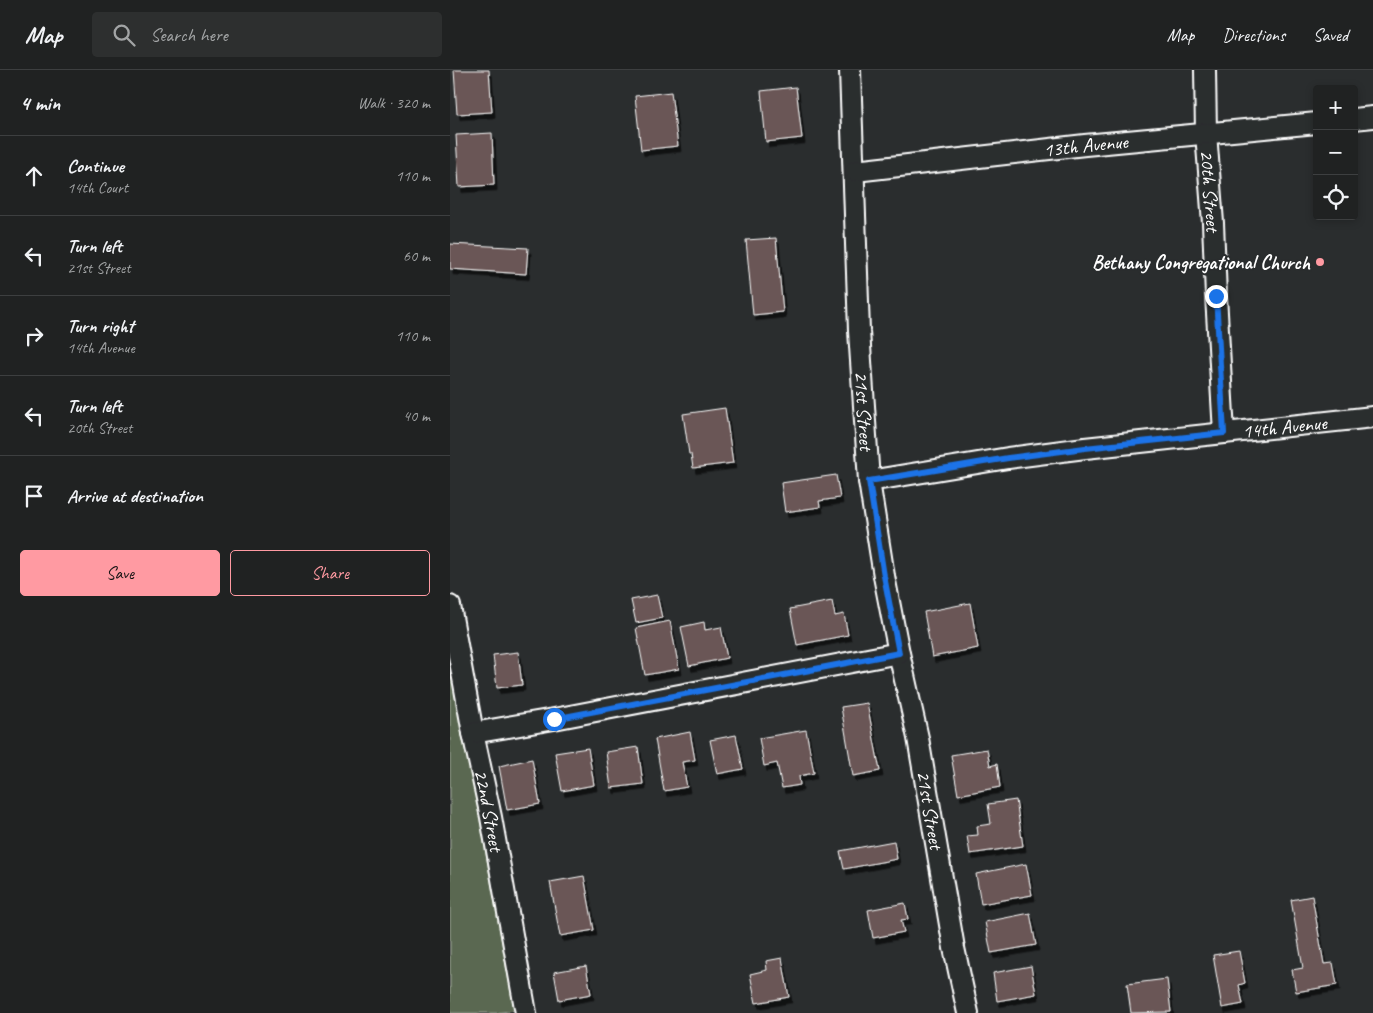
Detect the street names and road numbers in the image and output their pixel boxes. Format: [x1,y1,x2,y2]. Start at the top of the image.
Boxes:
street label: 13th Avenue [1042,128,1130,162]
street label: 20th Street [1195,149,1226,234]
street label: 21st Street [849,370,880,454]
street label: 14th Avenue [1241,409,1329,444]
street label: 22nd Street [469,767,510,855]
street label: 21st Street [911,768,950,853]

